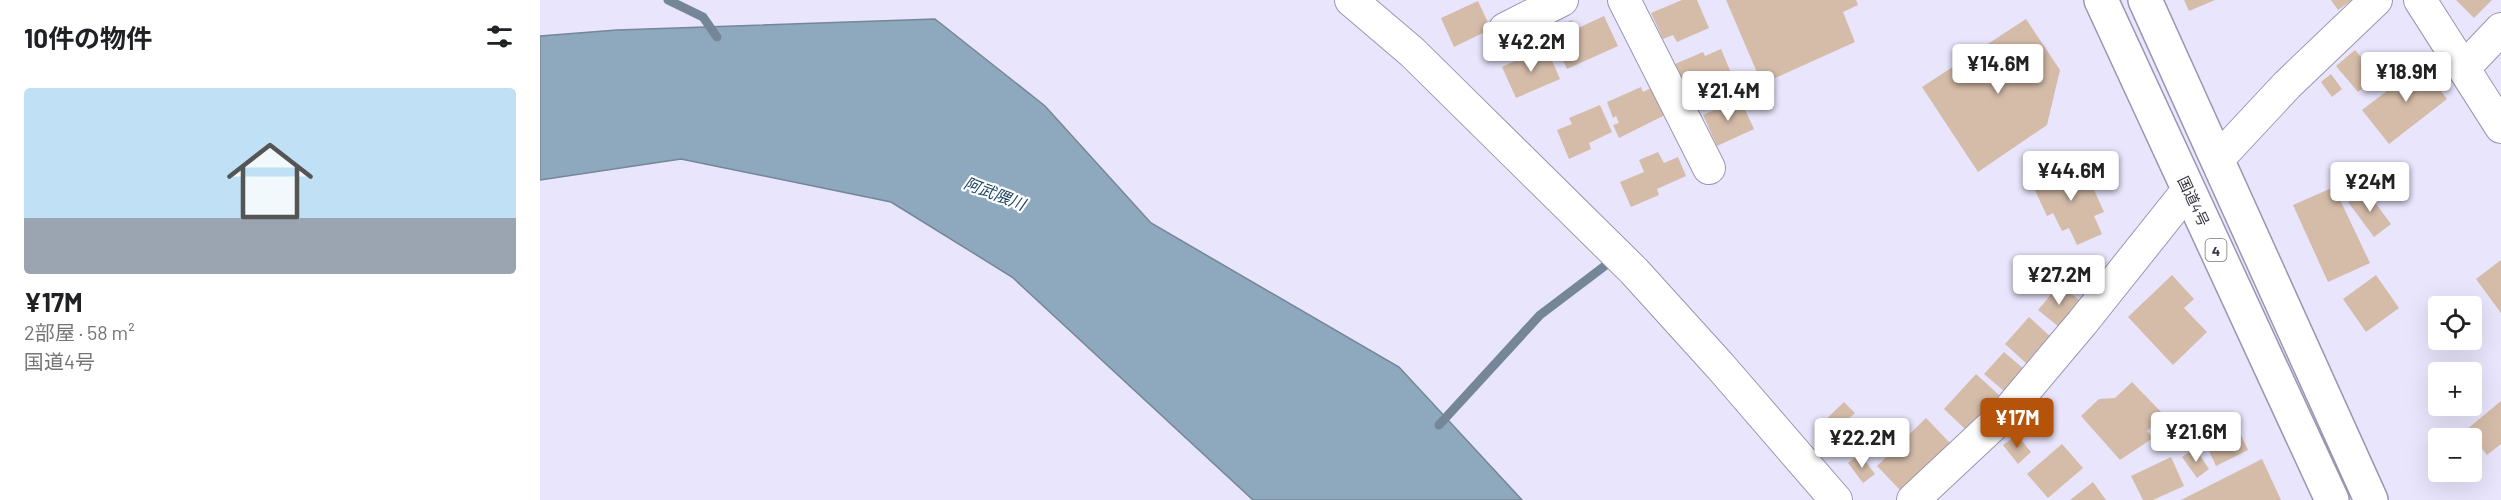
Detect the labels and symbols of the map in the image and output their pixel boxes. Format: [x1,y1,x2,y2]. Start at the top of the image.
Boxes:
pin: ¥42.2M [1482,22,1580,73]
pin: ¥14.6M [1949,44,2047,95]
pin: ¥18.9M [2357,52,2455,103]
pin: ¥21.4M [1679,71,1777,122]
pin: ¥44.6M [2022,151,2120,202]
pin: ¥24M [2334,162,2406,213]
water label: 阿武隈川 [962,173,1030,214]
street label: 国道4号 [2175,173,2213,229]
road number: 4 [2206,239,2226,261]
pin: ¥27.2M [2010,255,2108,306]
pin: ¥17M [1981,398,2053,449]
pin: ¥21.6M [2147,412,2245,463]
pin: ¥22.2M [1813,418,1911,469]

